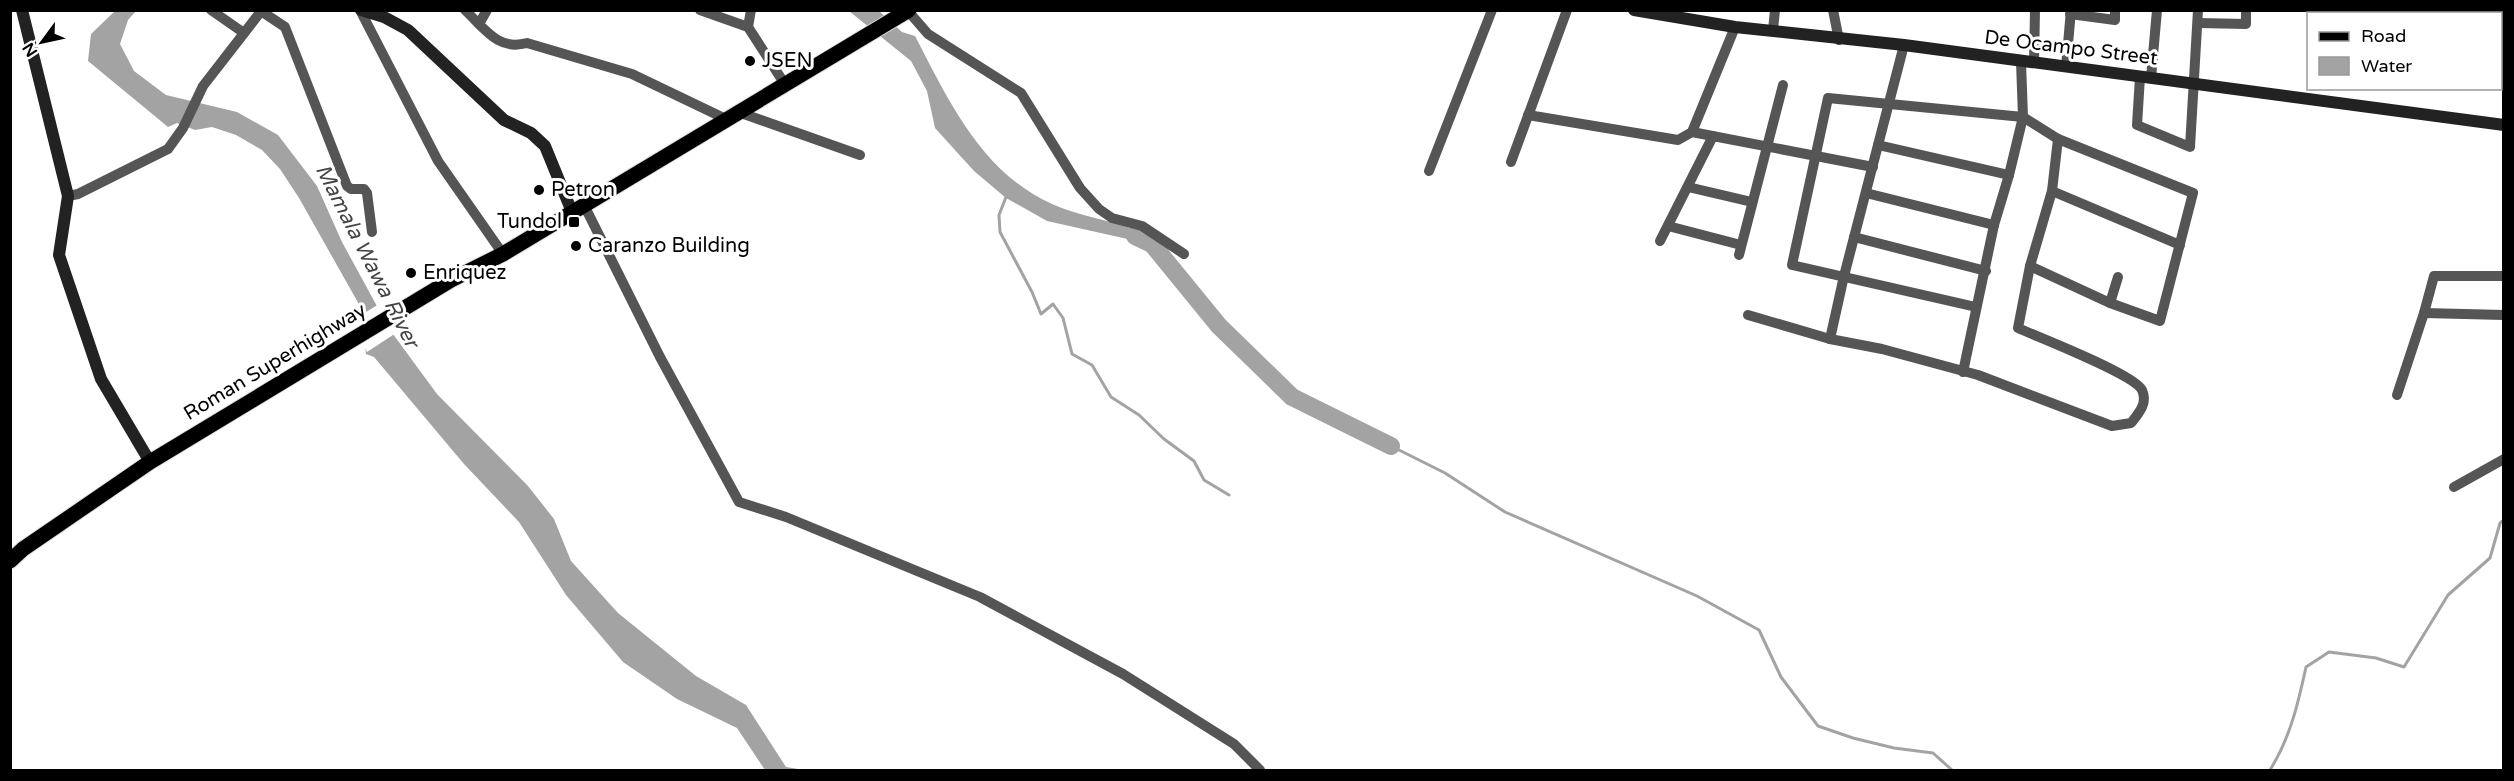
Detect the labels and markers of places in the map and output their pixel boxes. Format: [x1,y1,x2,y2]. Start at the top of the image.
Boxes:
place label: JSEN [762,49,812,73]
marker: JSEN [743,54,757,68]
place label: Petron [551,178,615,202]
marker: Petron [532,183,546,197]
place label: Tundol [497,210,562,234]
marker: Tundol [567,215,581,229]
place label: Caranzo Building [588,234,750,258]
marker: Caranzo Building [569,239,583,253]
place label: Enriquez [423,261,507,285]
marker: Enriquez [404,266,418,280]

